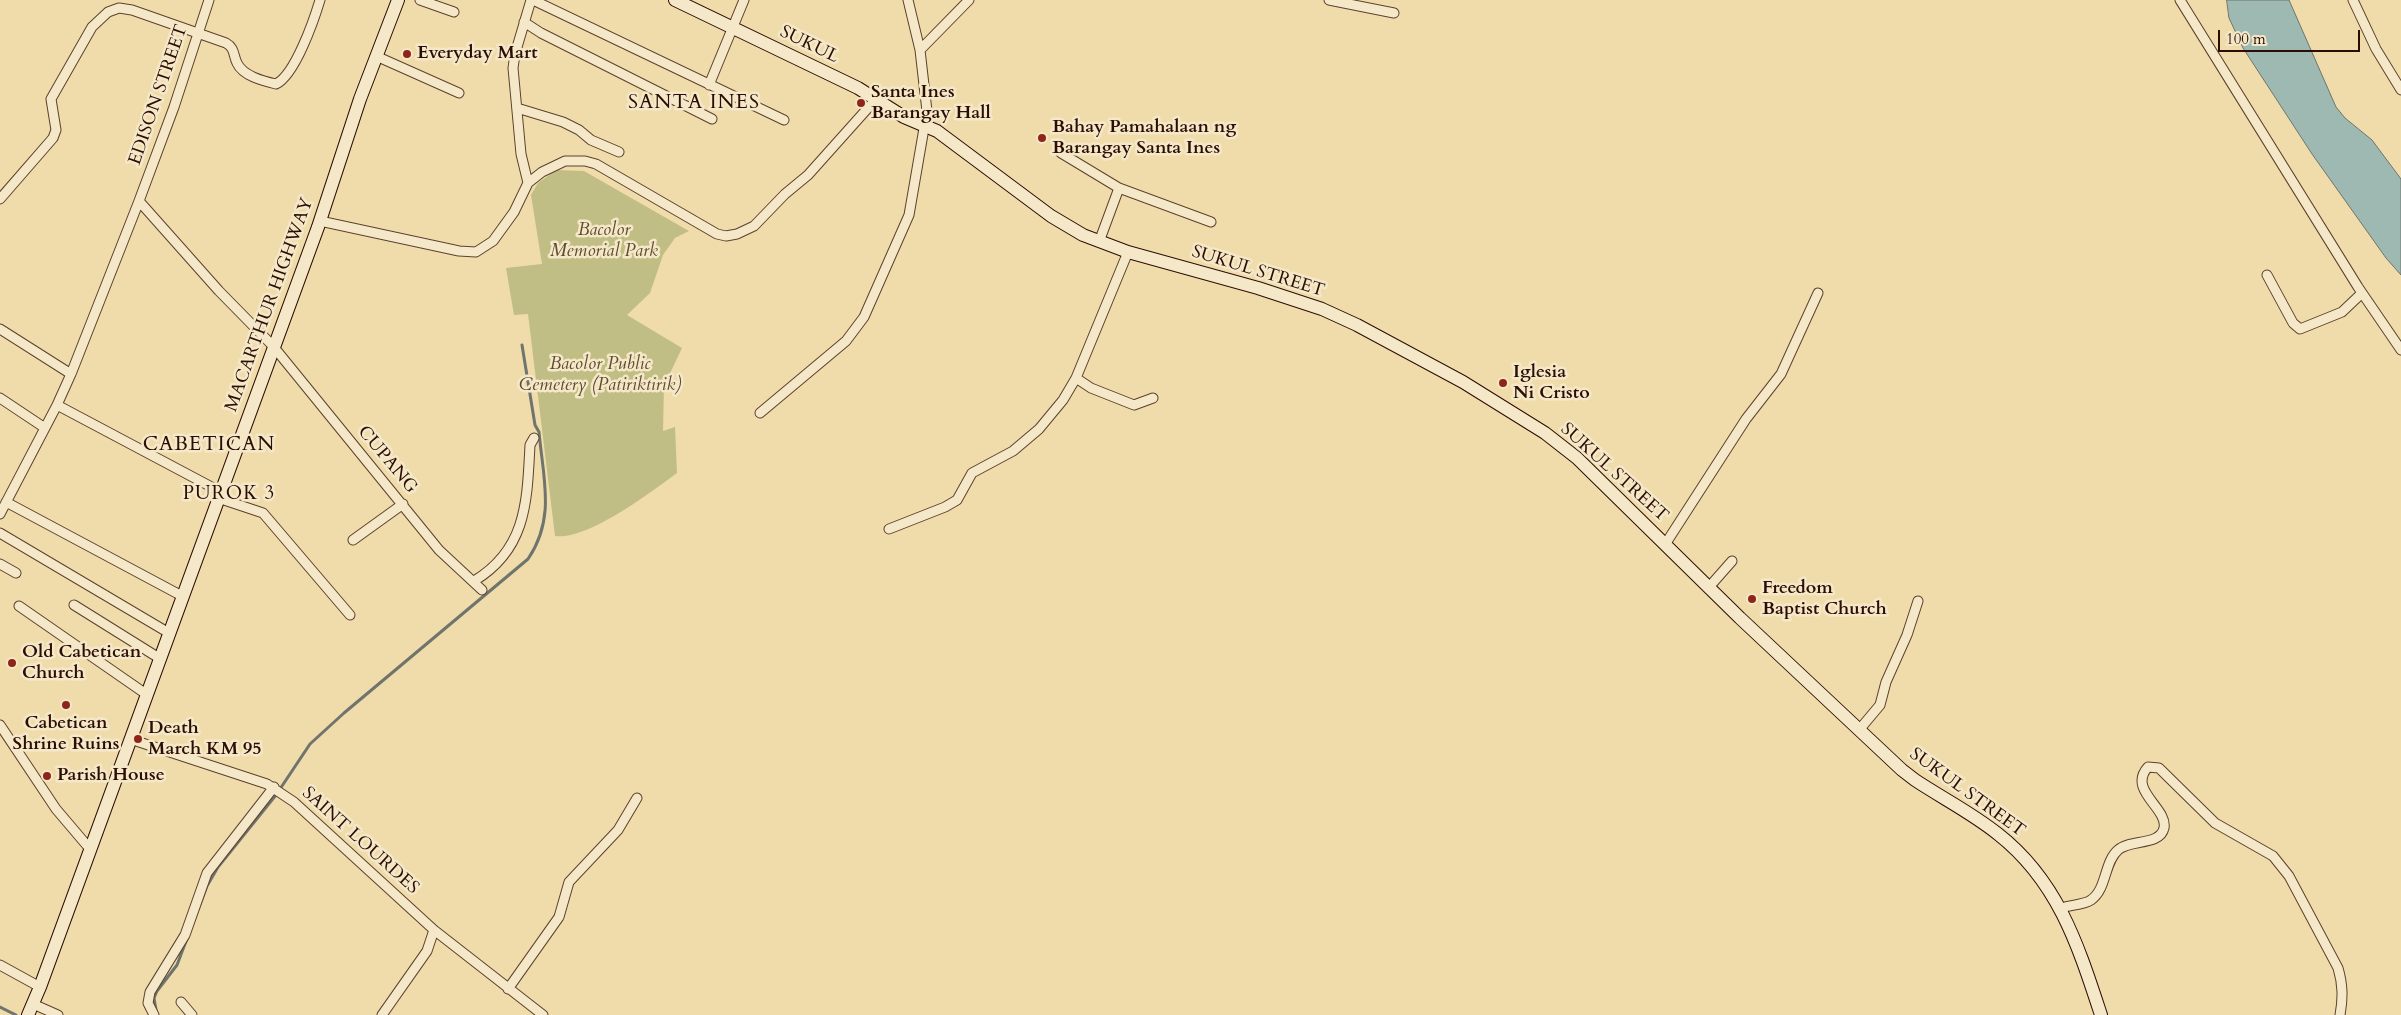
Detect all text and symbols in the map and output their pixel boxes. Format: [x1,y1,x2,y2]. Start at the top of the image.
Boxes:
scale bar [2221,20,2364,52]
street label: EDISON STREET [125,22,193,168]
street label: SUKUL [776,22,842,68]
text: 100 m [2226,29,2266,49]
place label: Everyday Mart [417,43,538,65]
marker: Everyday Mart [401,48,413,60]
place label: Santa Ines Barangay Hall [871,82,991,125]
district label: SANTA INES [627,91,761,115]
marker: Santa Ines Barangay Hall [855,97,867,109]
place label: Bahay Pamahalaan ng Barangay Santa Ines [1052,117,1236,160]
marker: Bahay Pamahalaan ng Barangay Santa Ines [1036,132,1048,144]
street label: MACARTHUR HIGHWAY [221,195,319,415]
park label: Bacolor Memorial Park [550,220,658,262]
street label: SUKUL STREET [1189,242,1327,302]
park label: Bacolor Public Cemetery (Patiriktirik) [519,354,681,396]
place label: Iglesia Ni Cristo [1513,362,1590,404]
marker: Iglesia Ni Cristo [1497,377,1509,389]
street label: SUKUL STREET [1556,419,1672,527]
street label: CUPANG [353,422,421,498]
district label: CABETICAN [142,433,276,457]
district label: PUROK 3 [182,484,276,506]
place label: Freedom Baptist Church [1762,578,1887,620]
marker: Freedom Baptist Church [1746,593,1758,605]
place label: Old Cabetican Church [22,642,141,684]
marker: Old Cabetican Church [6,657,18,669]
marker: Cabetican Shrine Ruins [60,699,72,711]
place label: Cabetican Shrine Ruins [13,713,119,756]
place label: Death March KM 95 [148,718,261,761]
marker: Death March KM 95 [132,733,144,745]
street label: SUKUL STREET [1905,744,2029,842]
place label: Parish House [57,765,165,787]
marker: Parish House [41,770,53,782]
street label: SAINT LOURDES [297,783,423,899]

